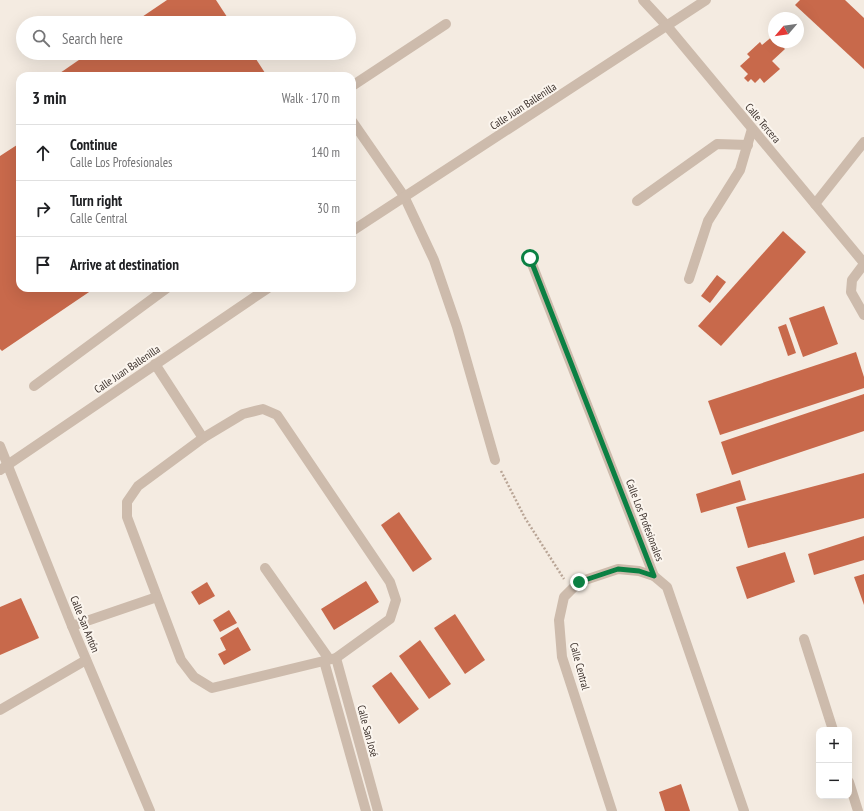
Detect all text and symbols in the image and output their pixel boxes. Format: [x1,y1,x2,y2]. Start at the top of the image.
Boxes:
north arrow [768,12,804,48]
search box [16,16,356,60]
icon: search [30,27,52,49]
text: Search here [62,29,123,48]
street label: Calle Juan Ballenilla [487,79,559,133]
text: 3 min [32,87,66,109]
text: Walk · 170 m [282,90,340,107]
street label: Calle Tercera [742,100,784,146]
text: Continue [70,135,117,154]
icon: ahead [32,142,54,164]
text: 140 m [311,144,340,161]
text: Calle Los Profesionales [70,154,172,171]
text: Turn right [70,191,122,210]
icon: right [32,198,54,220]
text: 30 m [317,200,340,217]
text: Calle Central [70,210,127,227]
route start [521,249,539,267]
icon: arrive [32,254,54,276]
text: Arrive at destination [70,255,179,274]
street label: Calle Juan Ballenilla [91,342,163,396]
street label: Calle Los Profesionales [623,477,667,563]
route end [570,573,588,591]
street label: Calle San Antón [67,594,103,655]
street label: Calle Central [567,641,593,692]
street label: Calle San José [354,703,382,759]
map controls [816,727,852,799]
button: + [816,727,852,763]
button: − [816,763,852,799]

